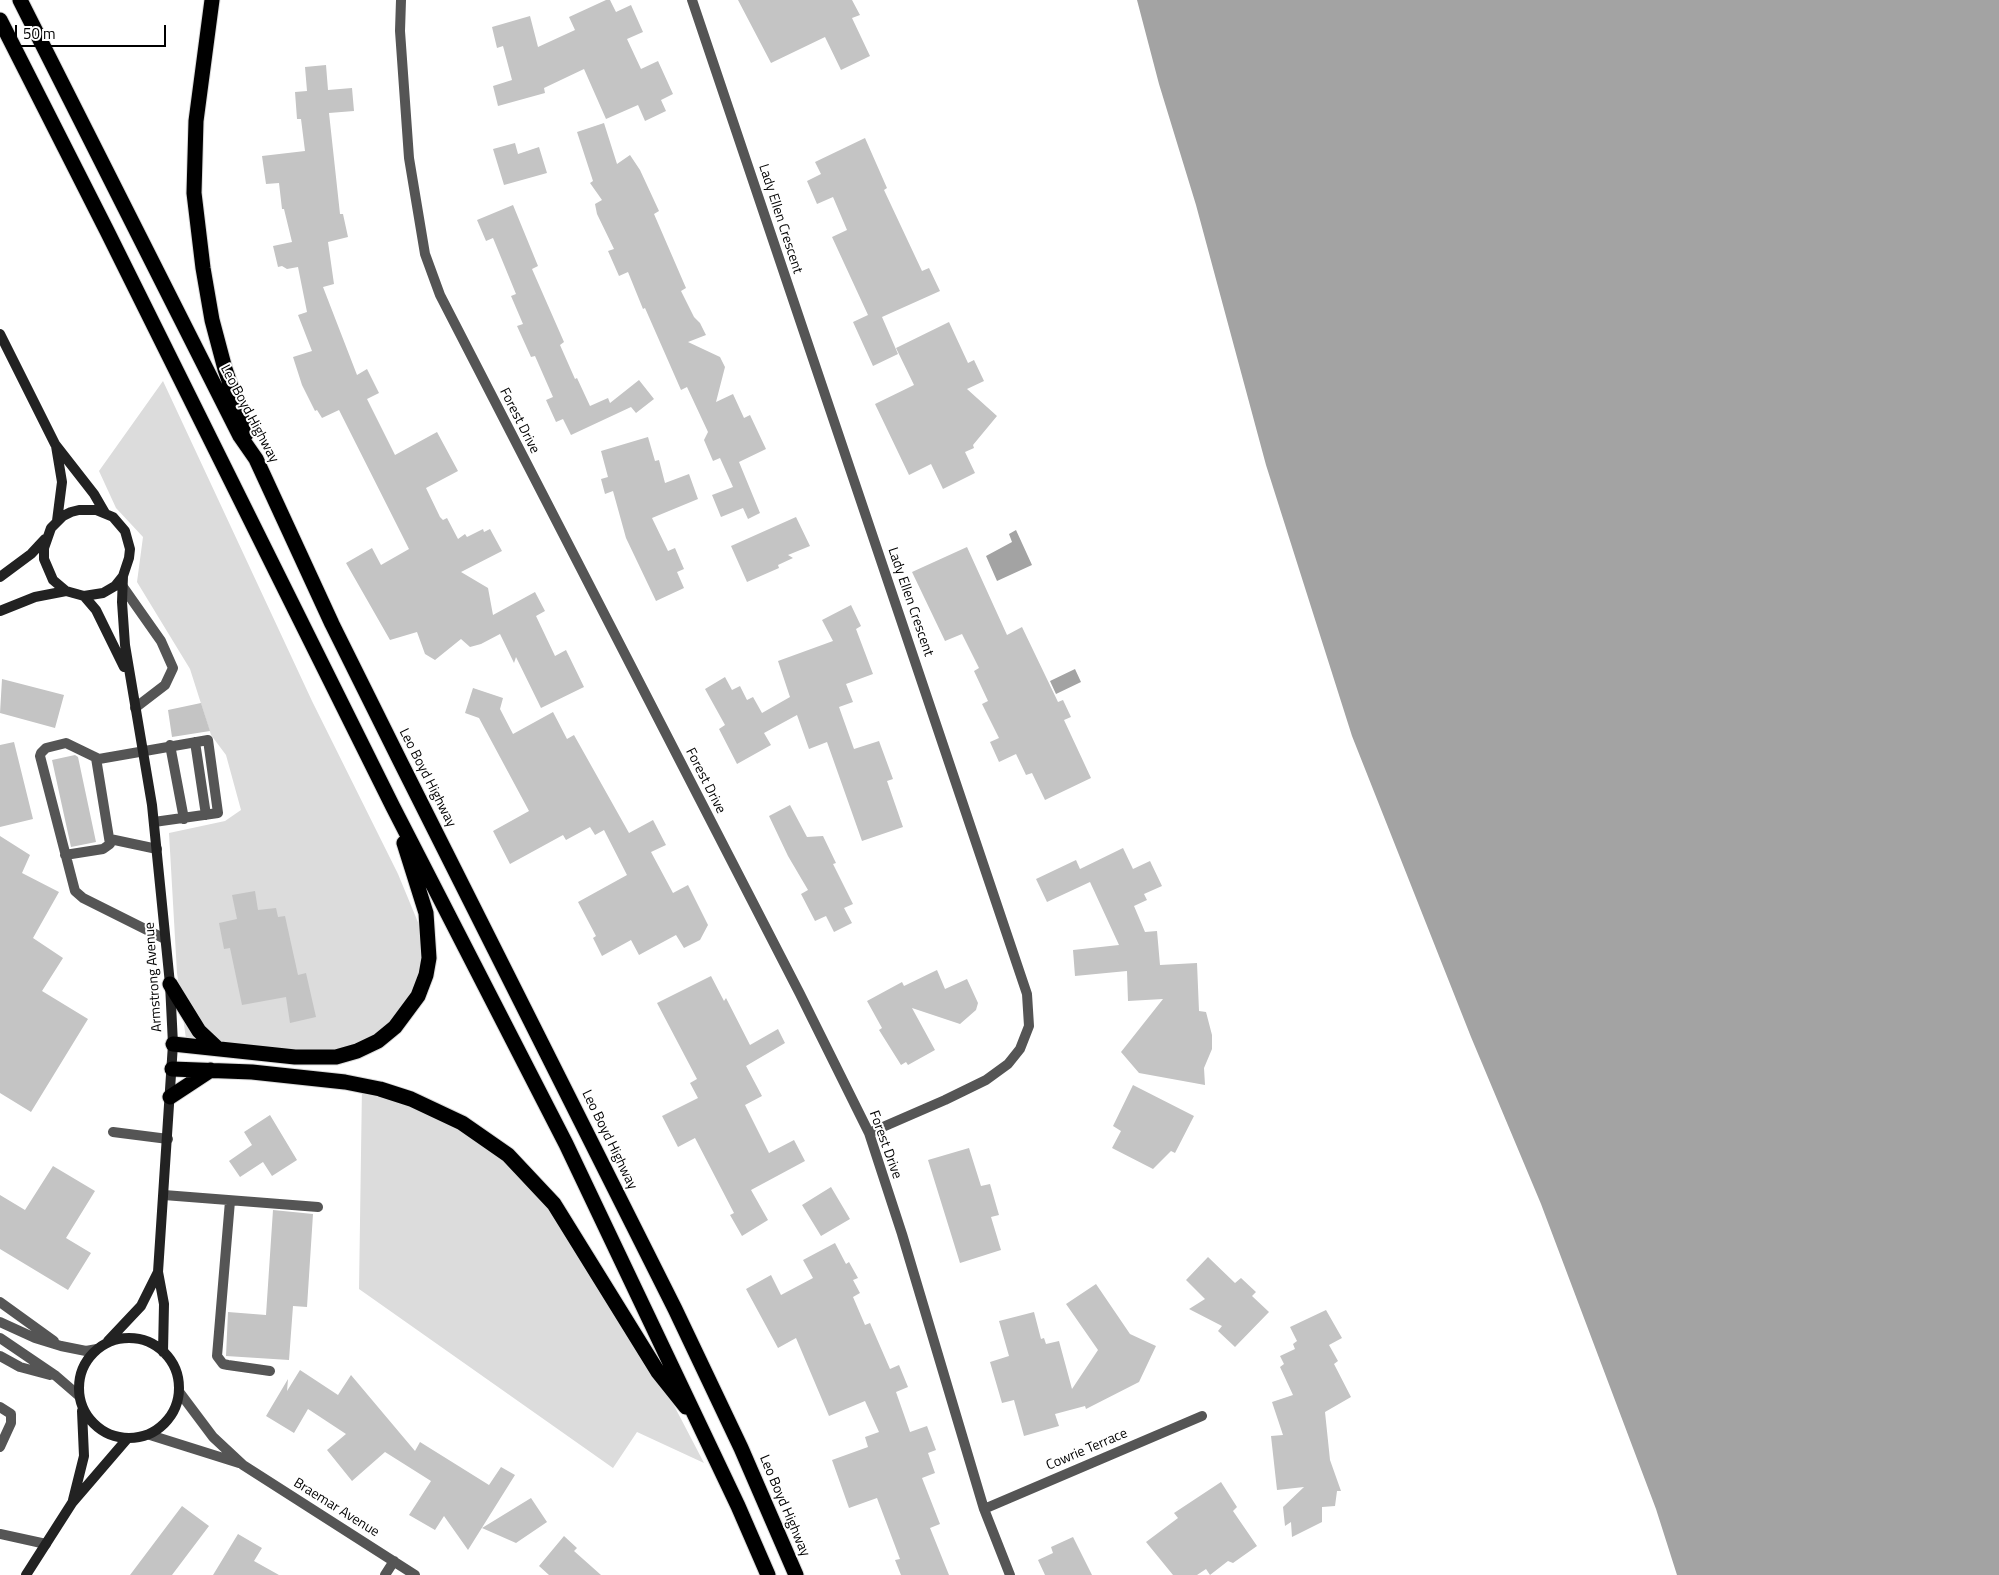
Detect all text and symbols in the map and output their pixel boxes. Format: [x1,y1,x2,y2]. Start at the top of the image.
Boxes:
scale bar [18,15,169,47]
text: 50 m [23,22,56,45]
street label: Lady Ellen Crescent [754,162,806,276]
street label: Leo Boyd Highway [216,362,282,466]
street label: Forest Drive [495,385,543,457]
street label: Lady Ellen Crescent [883,545,937,659]
street label: Leo Boyd Highway [395,726,459,830]
street label: Forest Drive [681,745,729,817]
street label: Armstrong Avenue [142,922,166,1032]
street label: Leo Boyd Highway [578,1087,640,1193]
street label: Forest Drive [865,1109,905,1181]
street label: Cowrie Terrace [1044,1425,1130,1475]
street label: Leo Boyd Highway [755,1453,813,1559]
street label: Braemar Avenue [290,1475,382,1541]

